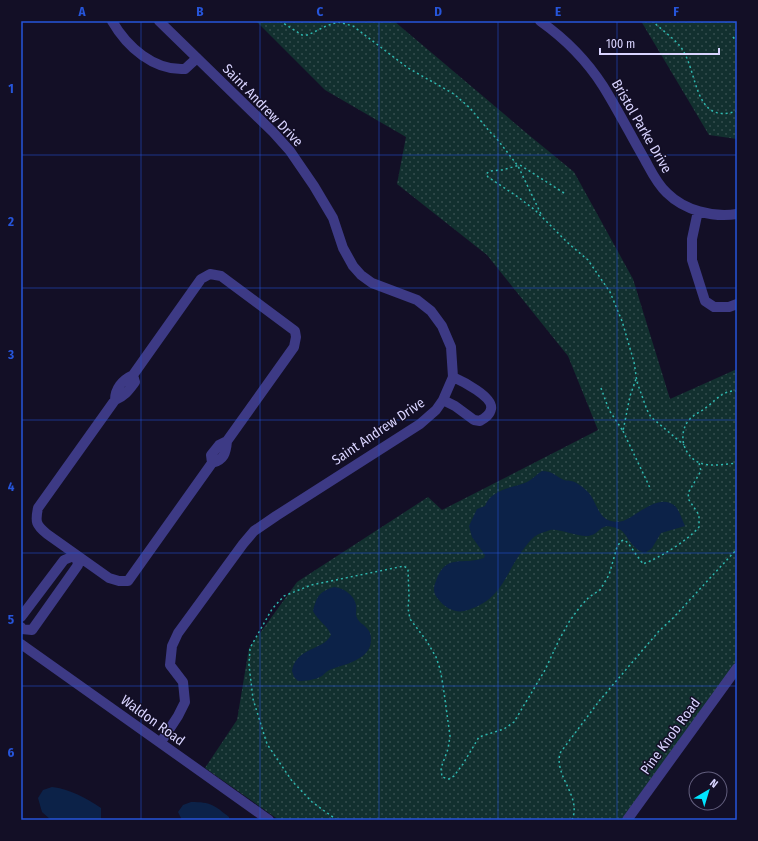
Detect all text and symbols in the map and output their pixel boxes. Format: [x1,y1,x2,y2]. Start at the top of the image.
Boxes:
text: A [77,4,86,19]
text: B [196,4,204,19]
text: C [317,4,324,19]
text: D [434,4,442,19]
text: E [555,4,561,19]
text: F [673,4,679,19]
scale bar [600,30,719,56]
text: 100 m [606,37,635,51]
street label: Saint Andrew Drive [219,60,306,150]
street label: Bristol Parke Drive [608,76,675,176]
text: 1 [8,81,14,96]
text: 2 [7,214,14,229]
text: 3 [7,347,14,362]
street label: Saint Andrew Drive [329,394,428,469]
text: 4 [8,479,15,494]
text: 5 [8,612,14,627]
street label: Waldon Road [117,691,188,749]
street label: Pine Knob Road [637,695,704,778]
text: 6 [8,745,15,760]
north arrow [688,771,728,811]
text: N [707,776,720,791]

